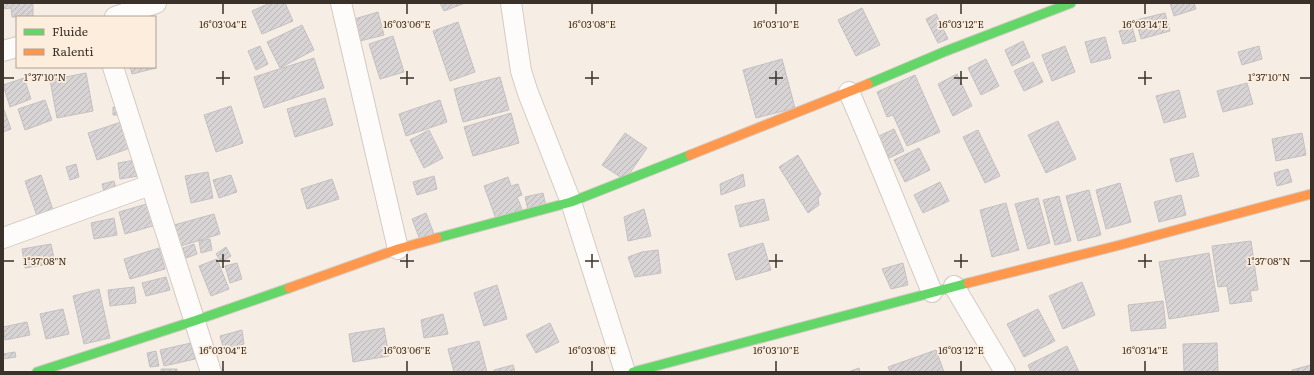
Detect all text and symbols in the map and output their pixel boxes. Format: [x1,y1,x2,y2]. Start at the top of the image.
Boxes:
legend [16,16,156,68]
text: 16°03'04"E [199,16,247,31]
text: 16°03'06"E [383,16,431,31]
text: 16°03'08"E [568,16,616,31]
text: 16°03'10"E [753,16,799,31]
text: 16°03'12"E [938,16,984,31]
text: 16°03'14"E [1122,16,1168,31]
text: Fluide [52,22,88,40]
text: Ralenti [52,42,93,60]
text: 1°37'10"N [24,69,66,84]
text: 1°37'10"N [1248,69,1290,84]
text: 1°37'08"N [23,253,67,268]
text: 1°37'08"N [1247,253,1291,268]
text: 16°03'04"E [199,342,247,357]
text: 16°03'06"E [383,342,431,357]
text: 16°03'08"E [568,342,616,357]
text: 16°03'10"E [753,342,799,357]
text: 16°03'12"E [938,342,984,357]
text: 16°03'14"E [1122,342,1168,357]

